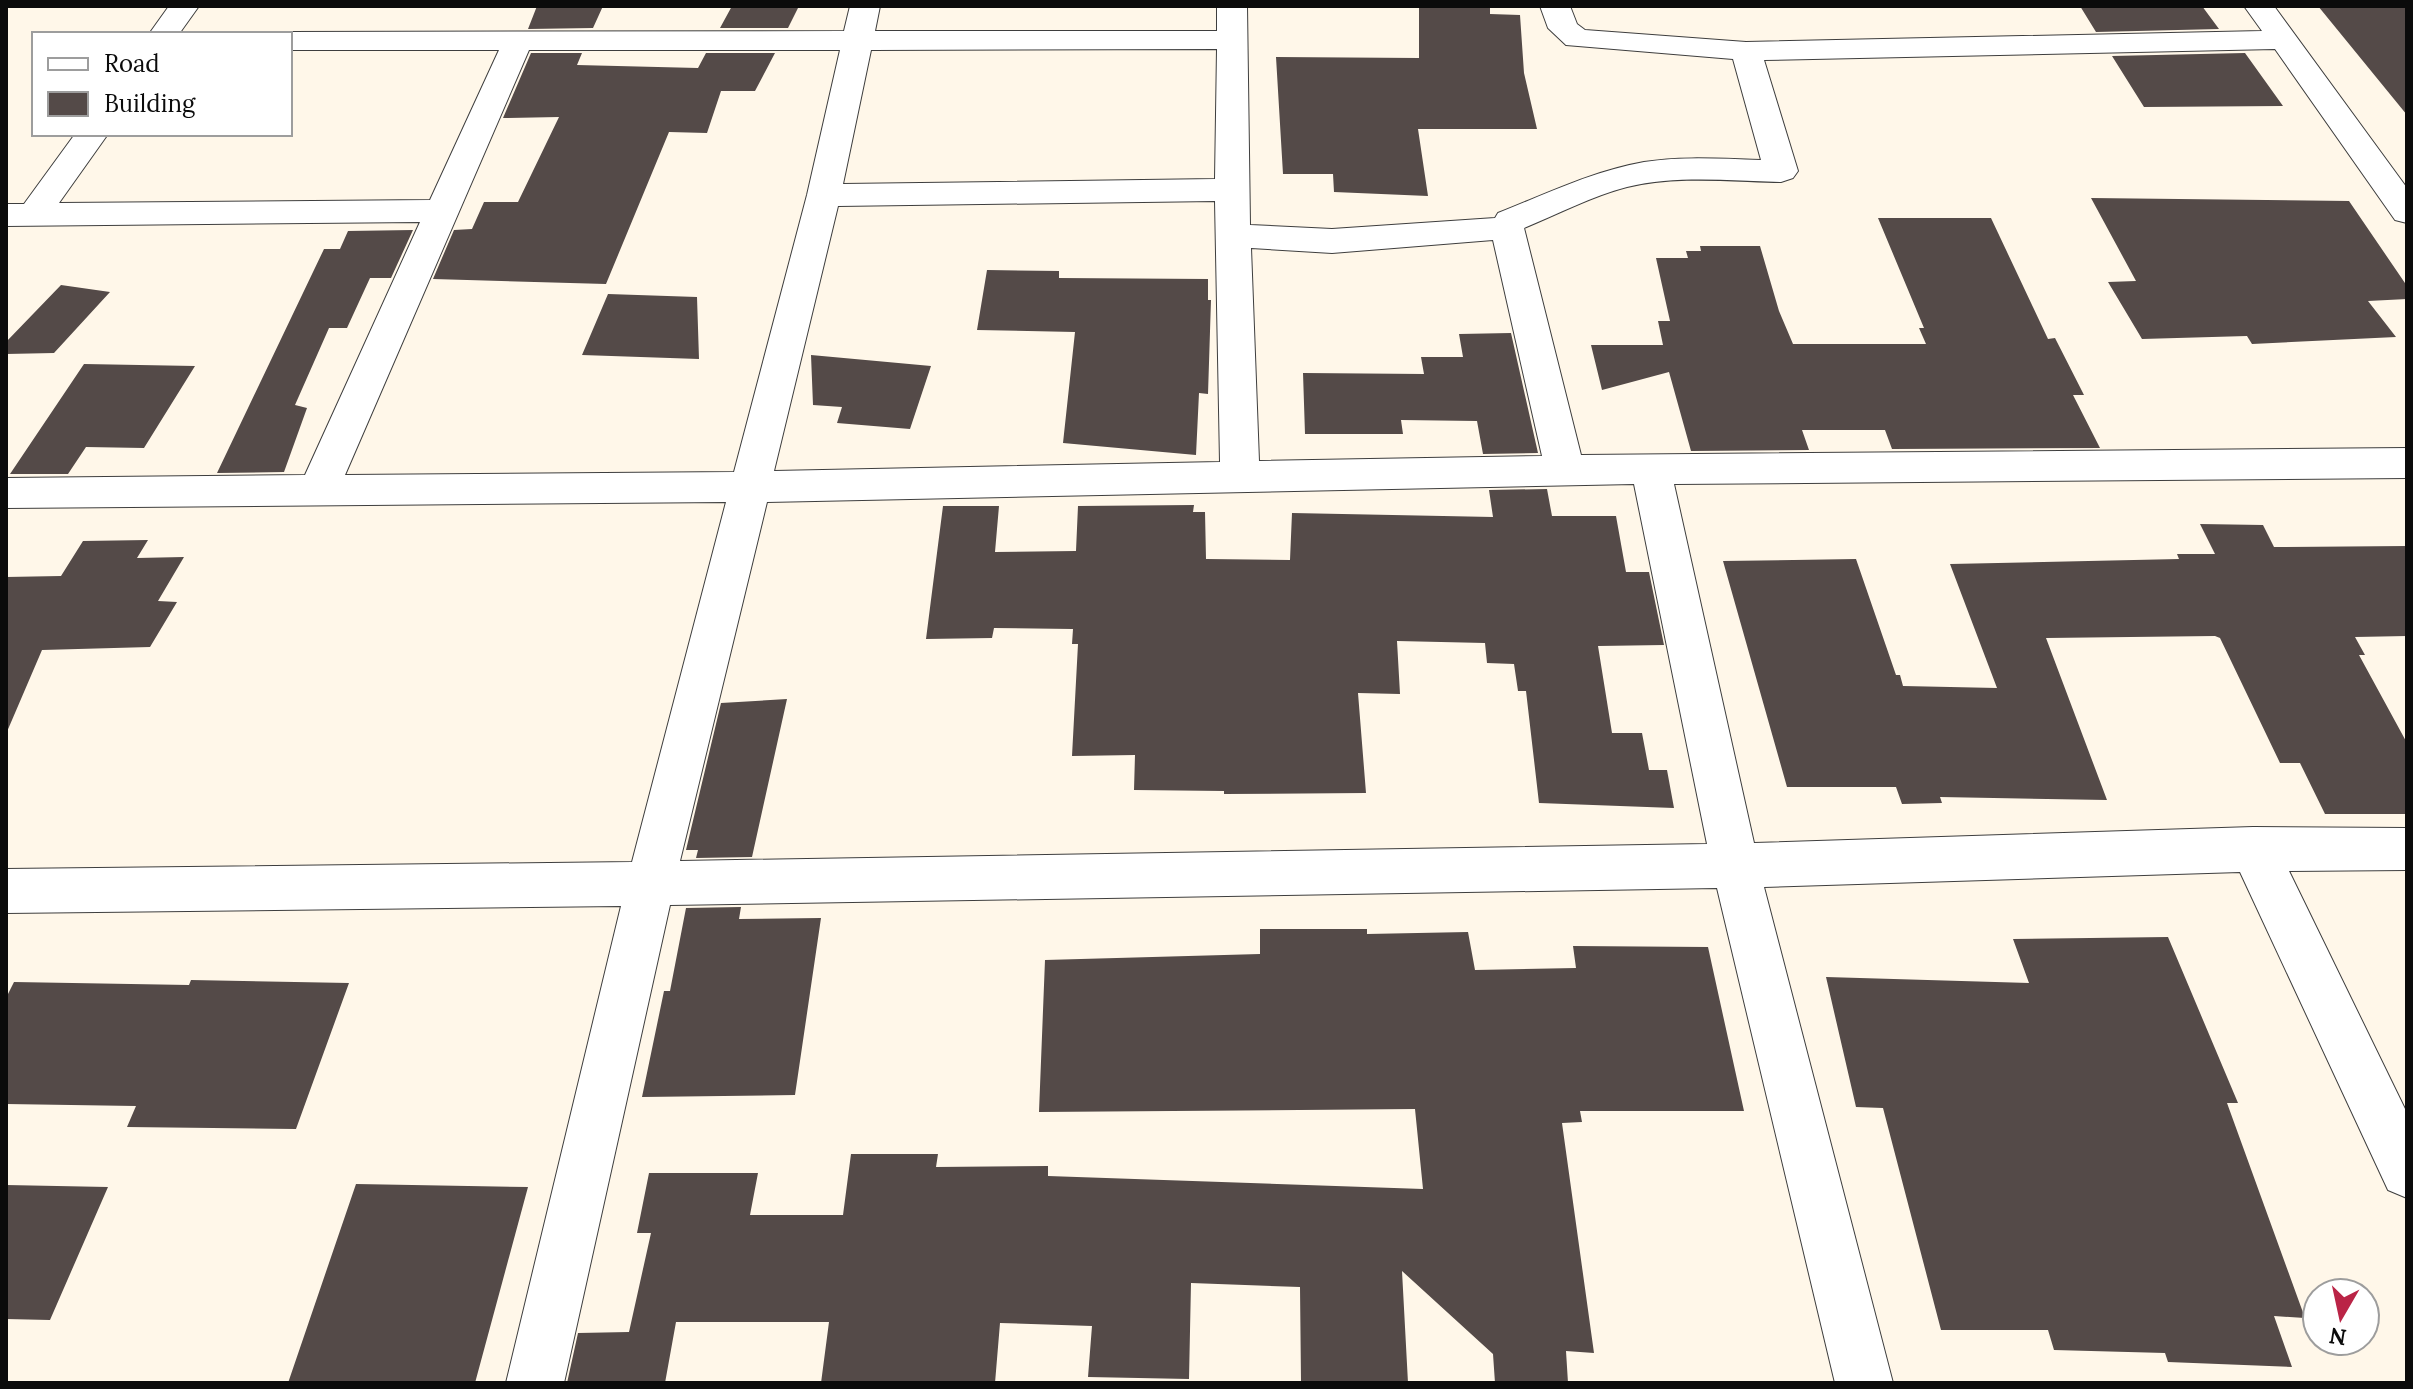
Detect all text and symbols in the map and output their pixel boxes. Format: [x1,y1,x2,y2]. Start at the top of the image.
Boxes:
legend [32,32,292,136]
text: Road [104,48,160,79]
text: Building [104,88,196,119]
north arrow [2301,1277,2381,1357]
text: N [2327,1322,2348,1352]

